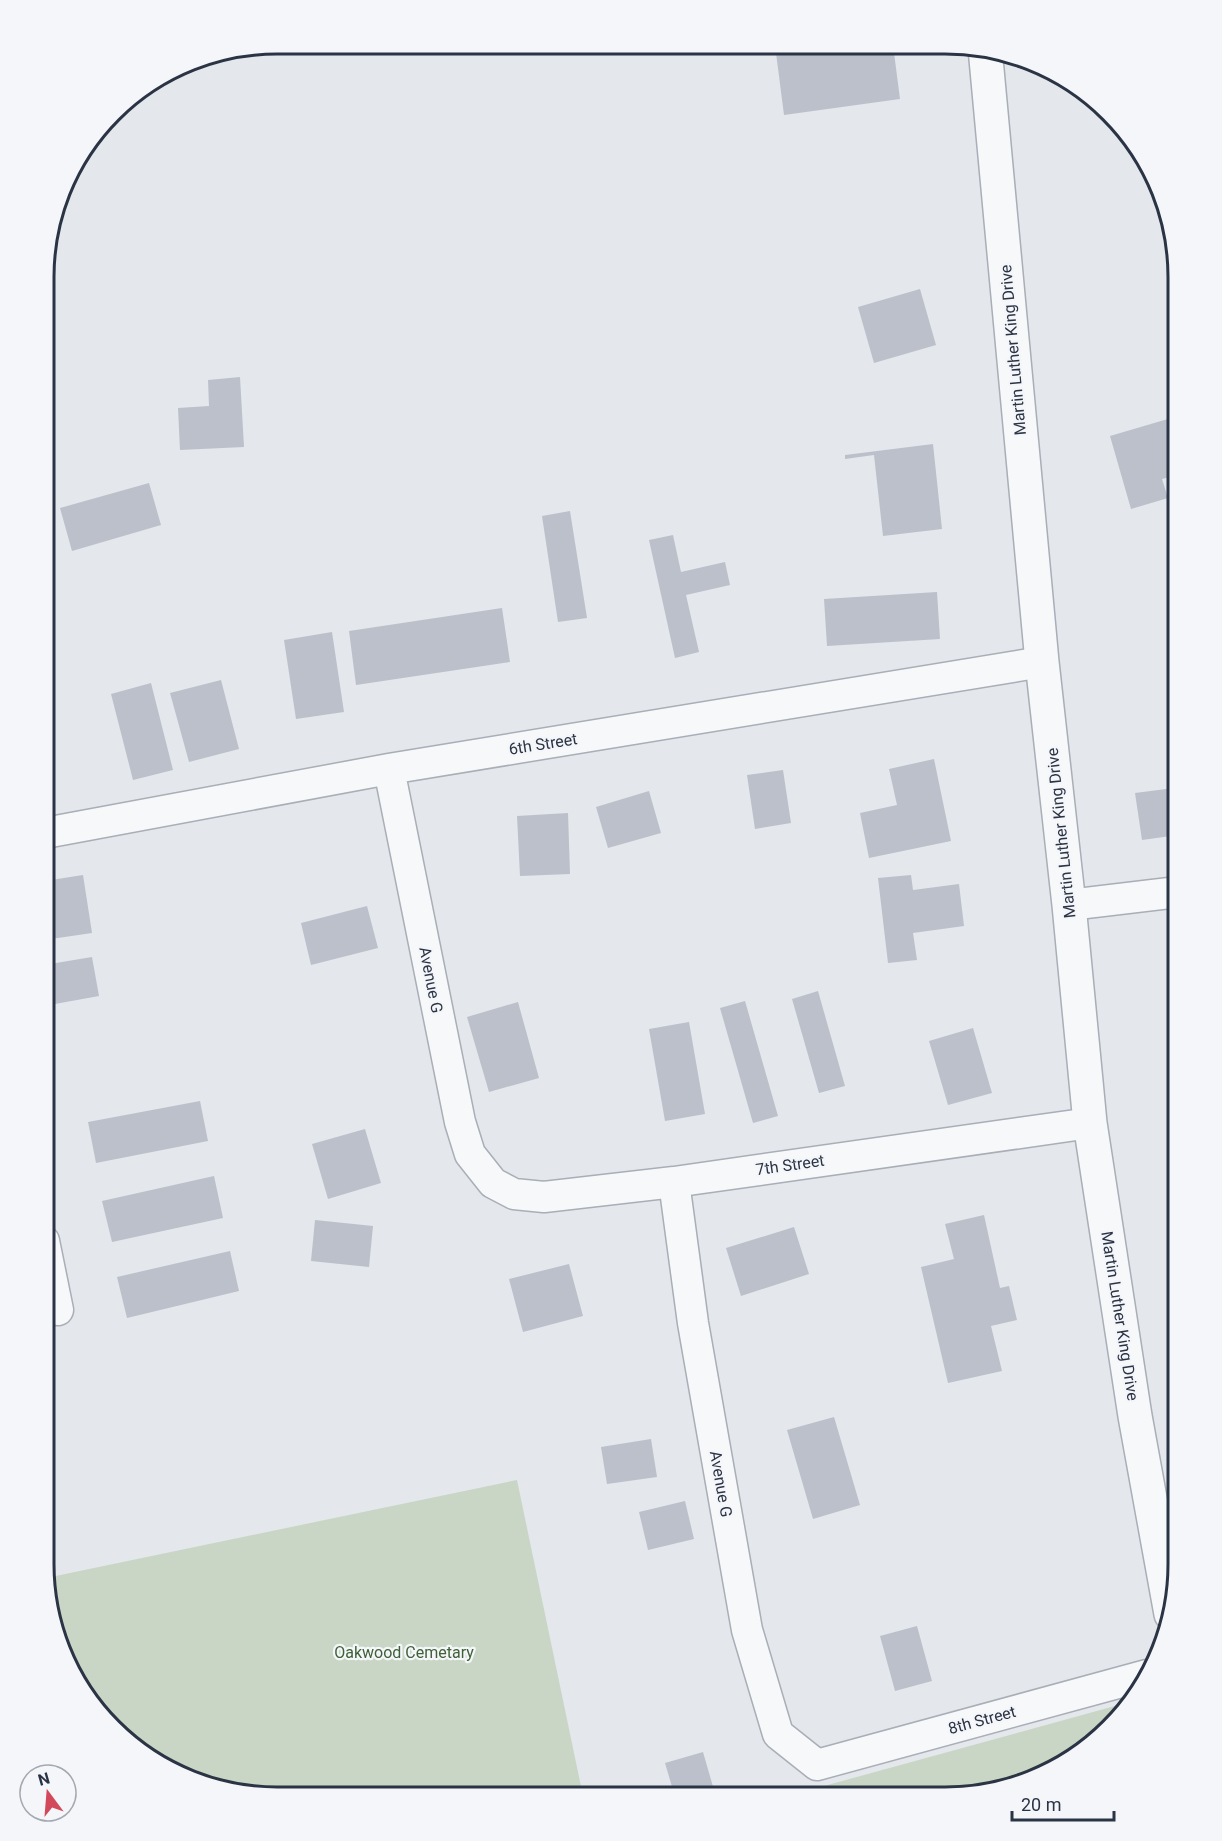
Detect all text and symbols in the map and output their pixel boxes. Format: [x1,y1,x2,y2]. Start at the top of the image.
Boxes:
street label: Martin Luther King Drive [996,264,1030,436]
street label: 6th Street [507,729,579,759]
street label: Martin Luther King Drive [1043,747,1079,919]
street label: Avenue G [415,945,447,1015]
street label: 7th Street [754,1151,826,1179]
street label: Martin Luther King Drive [1097,1230,1143,1402]
street label: Avenue G [706,1449,736,1519]
park label: Oakwood Cemetary [334,1643,474,1662]
street label: 8th Street [946,1702,1018,1738]
north arrow [18,1763,78,1823]
text: N [36,1768,52,1790]
scale bar [1012,1784,1114,1822]
text: 20 m [1021,1794,1061,1815]

